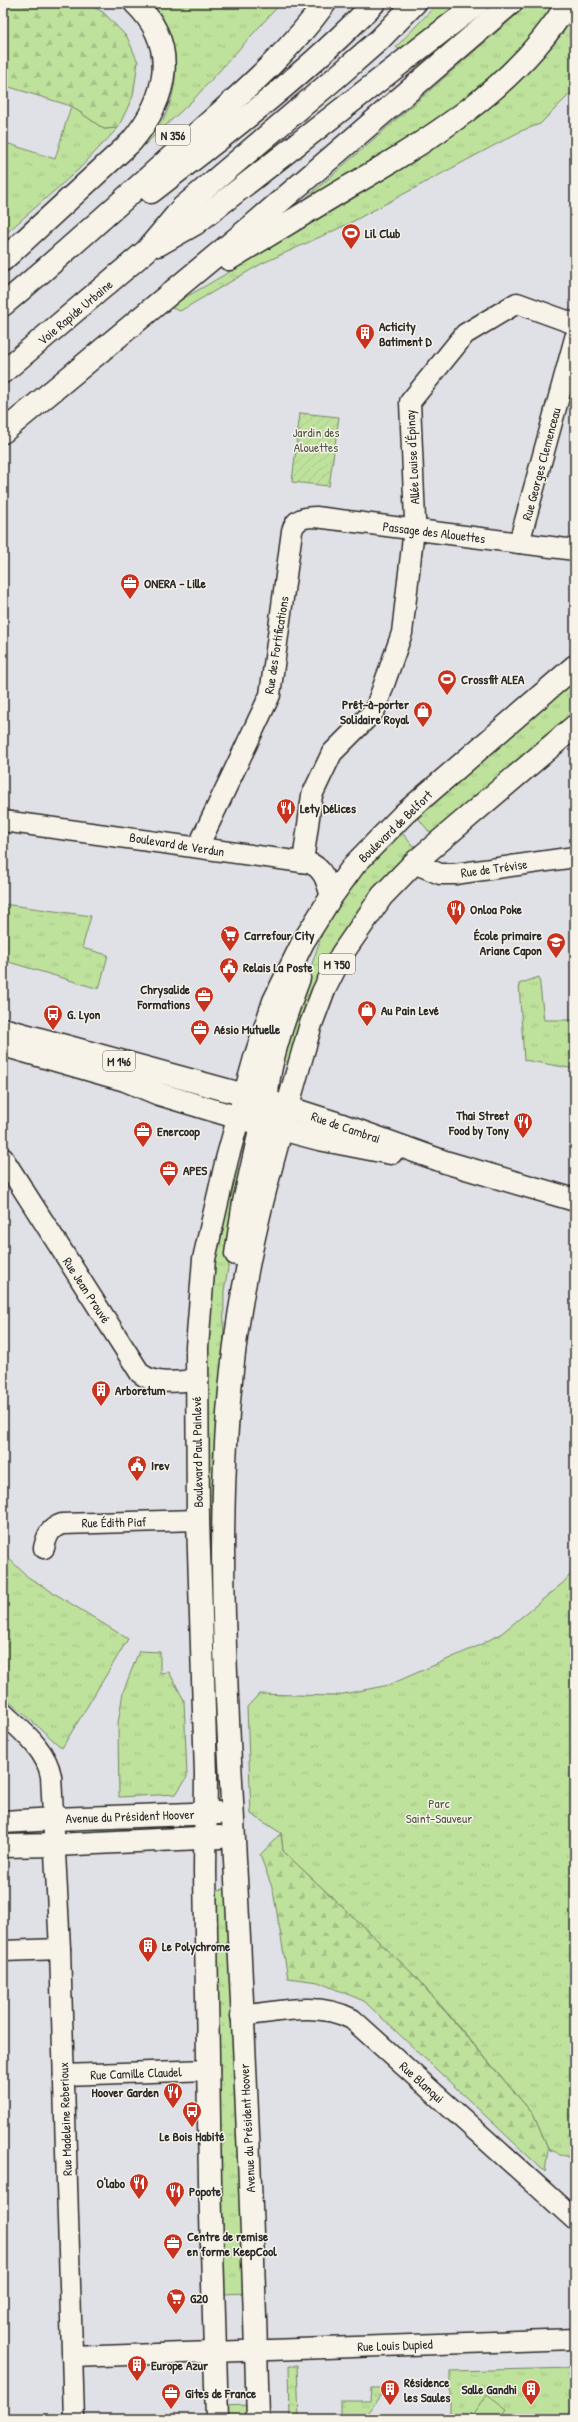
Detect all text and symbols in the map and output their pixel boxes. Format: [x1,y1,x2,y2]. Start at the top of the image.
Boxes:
road number: N 356 [156,125,190,145]
sports icon: Lil Club [340,222,362,250]
place label: Lil Club [365,224,401,242]
street label: Voie Rapide Urbaine [34,275,116,349]
place label: Acticity Batiment D [379,317,432,350]
building icon: Acticity Batiment D [354,322,376,350]
street label: Rue Georges Clemenceau [517,406,565,522]
street label: Allée Louise d'Épinay [401,409,423,505]
park label: Jardin des Alouettes [292,423,340,456]
street label: Passage des Alouettes [382,517,486,547]
office icon: ONERA - Lille [119,572,141,600]
place label: ONERA - Lille [144,574,207,592]
street label: Rue des Fortifications [259,595,293,695]
sports icon: Crossfit ALEA [436,668,458,696]
place label: Crossfit ALEA [461,670,525,688]
place label: Prêt-à-porter Solidaire Royal [340,695,410,729]
shop icon: Prêt-à-porter Solidaire Royal [412,700,434,728]
street label: Boulevard de Belfort [354,786,436,866]
restaurant icon: Lety Délices [275,797,297,825]
place label: Lety Délices [300,799,356,818]
street label: Boulevard de Verdun [128,828,226,860]
street label: Rue de Trévise [460,854,528,882]
restaurant icon: Onloa Poke [445,898,467,926]
place label: Onloa Poke [470,900,523,918]
supermarket icon: Carrefour City [219,924,241,952]
place label: Carrefour City [244,926,315,945]
place label: École primaire Ariane Capon [474,926,543,960]
school or university icon: École primaire Ariane Capon [545,931,567,959]
road number: M 750 [319,954,355,974]
public building icon: Relais La Poste [218,956,240,984]
place label: Relais La Poste [243,958,313,976]
place label: Chrysalide Formations [136,980,191,1013]
office icon: Chrysalide Formations [193,985,215,1013]
shop icon: Au Pain Levé [356,999,378,1027]
place label: Au Pain Levé [381,1001,440,1019]
bus stop icon: G. Lyon [42,1003,64,1031]
place label: G. Lyon [67,1005,101,1024]
office icon: Aésio Mutuelle [189,1018,211,1046]
place label: Aésio Mutuelle [214,1020,281,1038]
road number: M 146 [103,1051,135,1071]
place label: Thai Street Food by Tony [448,1106,510,1140]
street label: Rue de Cambrai [309,1107,383,1147]
restaurant icon: Thai Street Food by Tony [512,1111,534,1139]
office icon: Enercoop [132,1120,154,1148]
place label: Enercoop [157,1122,200,1141]
office icon: APES [158,1159,180,1187]
place label: APES [183,1161,207,1179]
street label: Rue Jean Prouvé [59,1254,115,1326]
building icon: Arboretum [90,1379,112,1407]
place label: Arboretum [115,1381,166,1399]
street label: Boulevard Paul Painlevé [187,1396,207,1508]
public building icon: Irev [126,1454,148,1482]
place label: Irev [151,1456,170,1474]
street label: Rue Édith Piaf [81,1512,147,1532]
park label: Parc Saint-Sauveur [406,1794,472,1827]
street label: Avenue du Président Hoover [65,1805,195,1827]
building icon: Le Polychrome [137,1935,159,1963]
place label: Le Polychrome [162,1937,231,1956]
street label: Rue Blanqui [396,2057,448,2107]
street label: Rue Madeleine Reberioux [54,2062,76,2176]
street label: Rue Camille Claudel [90,2062,183,2084]
street label: Avenue du Président Hoover [235,2063,259,2193]
restaurant icon: Hoover Garden [162,2081,184,2109]
place label: Hoover Garden [92,2083,159,2101]
bus stop icon: Le Bois Habité [181,2100,203,2128]
place label: Le Bois Habité [160,2127,225,2145]
restaurant icon: O'labo [128,2172,150,2200]
place label: O'labo [96,2174,126,2192]
restaurant icon: Popote [164,2180,186,2208]
place label: Popote [189,2182,222,2201]
place label: Centre de remise en forme KeepCool [187,2227,277,2261]
office icon: Centre de remise en forme KeepCool [162,2232,184,2260]
supermarket icon: G20 [165,2287,187,2315]
place label: G20 [190,2289,208,2307]
street label: Rue Louis Dupied [357,2335,433,2355]
building icon: Europe Azur [126,2354,148,2382]
place label: Europe Azur [151,2356,209,2375]
place label: Résidence les Saules [404,2373,451,2406]
building icon: Résidence les Saules [379,2378,401,2406]
building icon: Salle Gandhi [520,2378,542,2406]
place label: Salle Gandhi [462,2380,517,2398]
office icon: Gites de France [160,2382,182,2410]
place label: Gites de France [185,2384,257,2402]

